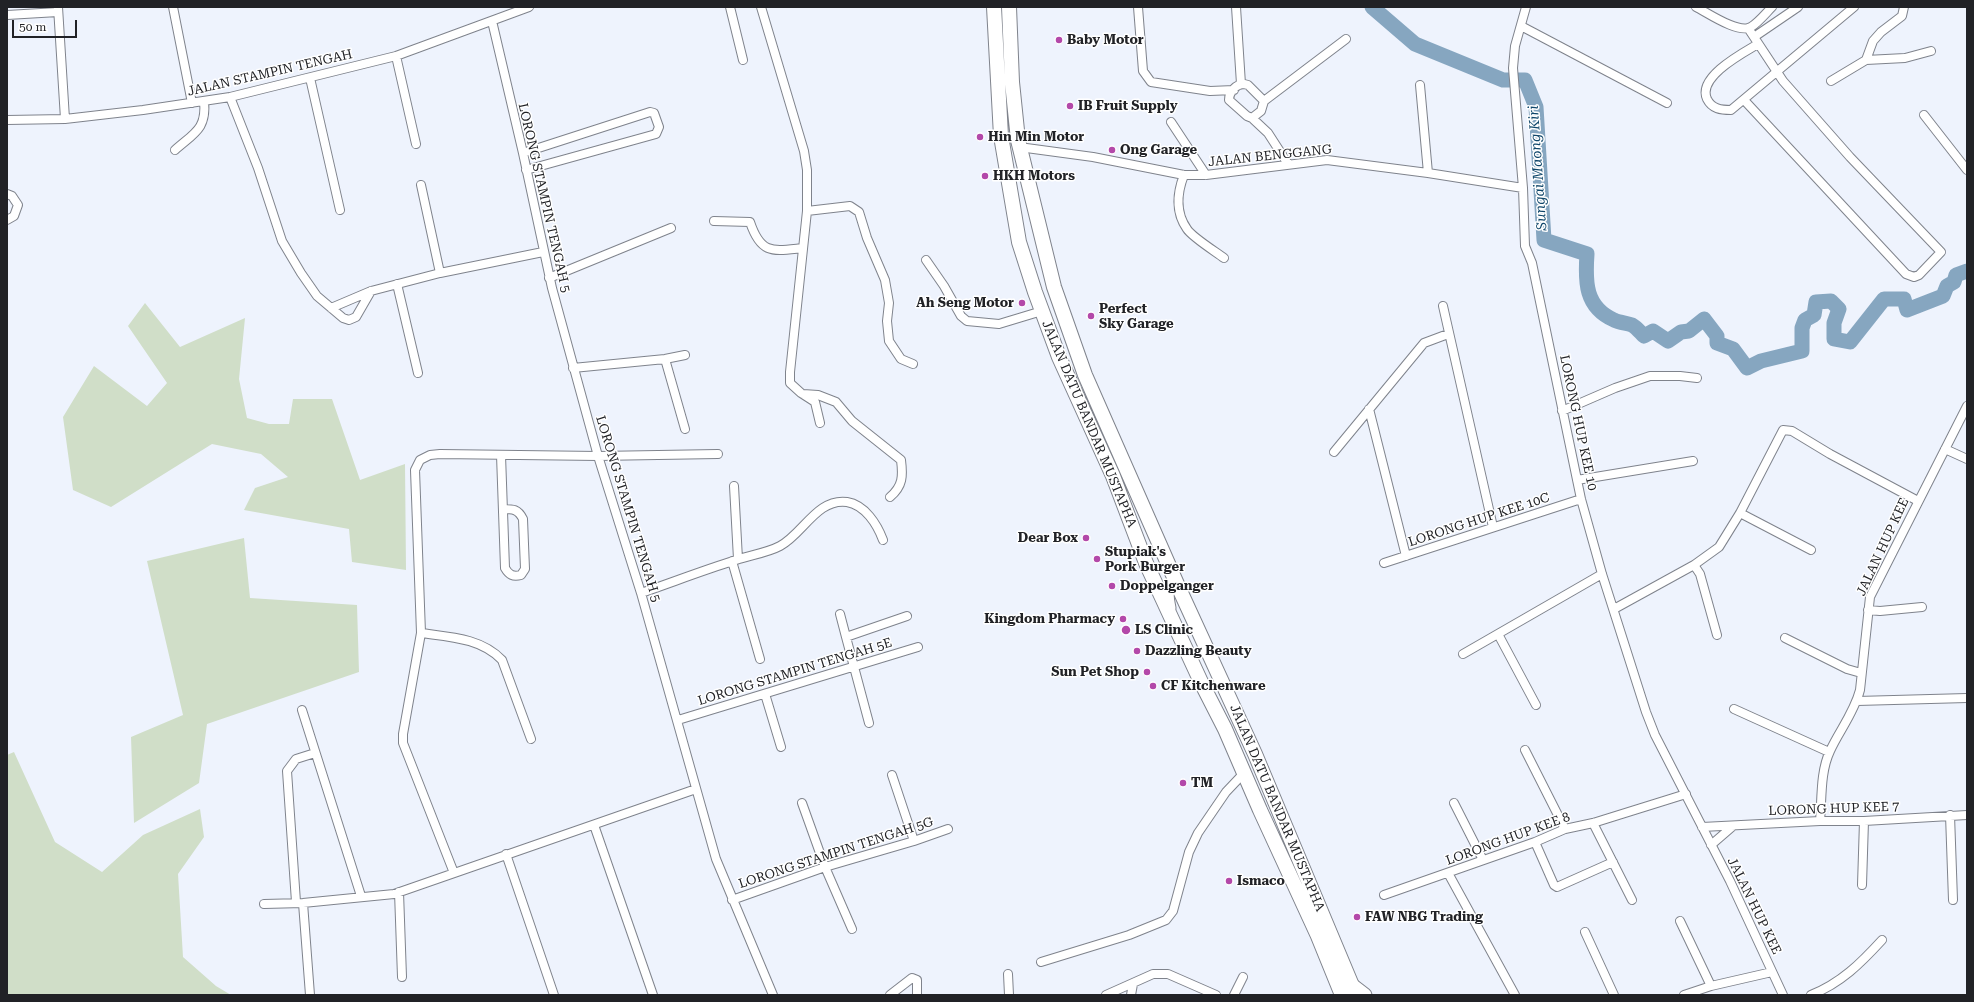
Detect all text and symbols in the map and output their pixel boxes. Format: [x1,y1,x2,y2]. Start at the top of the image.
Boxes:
scale bar [14,12,79,38]
text: 50 m [19,20,46,34]
place label: Baby Motor [1067,32,1144,48]
marker: Baby Motor [1054,35,1064,45]
street label: JALAN STAMPIN TENGAH [186,46,354,100]
place label: IB Fruit Supply [1078,98,1178,114]
marker: IB Fruit Supply [1065,101,1075,111]
street label: LORONG STAMPIN TENGAH 5 [515,102,573,294]
water label: Sungai Maong Kiri [1525,105,1551,231]
place label: Hin Min Motor [988,129,1084,145]
marker: Hin Min Motor [975,132,985,142]
place label: Ong Garage [1120,142,1197,158]
street label: JALAN BENGGANG [1207,142,1333,170]
marker: Ong Garage [1107,145,1117,155]
place label: HKH Motors [993,168,1075,184]
marker: HKH Motors [980,171,990,181]
place label: Ah Seng Motor [916,295,1014,311]
marker: Ah Seng Motor [1017,298,1027,308]
place label: Perfect Sky Garage [1099,301,1174,332]
marker: Perfect Sky Garage [1086,311,1096,321]
street label: JALAN DATU BANDAR MUSTAPHA [1038,318,1140,530]
street label: LORONG HUP KEE 10 [1556,354,1600,492]
street label: LORONG STAMPIN TENGAH 5 [592,414,664,604]
street label: LORONG HUP KEE 10C [1406,490,1552,550]
street label: JALAN HUP KEE [1854,496,1912,598]
place label: Dear Box [1018,530,1078,546]
marker: Dear Box [1081,533,1091,543]
place label: Stupiak's Pork Burger [1105,544,1185,575]
marker: Stupiak's Pork Burger [1092,554,1102,564]
place label: Doppelganger [1120,578,1214,594]
marker: Doppelganger [1107,581,1117,591]
place label: Kingdom Pharmacy [984,611,1115,627]
marker: Kingdom Pharmacy [1118,614,1128,624]
place label: LS Clinic [1135,622,1193,638]
marker: LS Clinic [1120,624,1132,636]
street label: LORONG STAMPIN TENGAH 5E [696,635,894,709]
place label: Dazzling Beauty [1145,643,1252,659]
marker: Dazzling Beauty [1132,646,1142,656]
place label: Sun Pet Shop [1051,664,1139,680]
marker: Sun Pet Shop [1142,667,1152,677]
place label: CF Kitchenware [1161,678,1266,694]
marker: CF Kitchenware [1148,681,1158,691]
street label: JALAN DATU BANDAR MUSTAPHA [1226,702,1328,914]
place label: TM [1191,775,1213,791]
marker: TM [1178,778,1188,788]
street label: LORONG HUP KEE 7 [1768,799,1900,819]
street label: LORONG HUP KEE 8 [1444,809,1572,869]
street label: LORONG STAMPIN TENGAH 5G [737,814,935,892]
street label: JALAN HUP KEE [1724,855,1784,957]
place label: Ismaco [1237,873,1285,889]
marker: Ismaco [1224,876,1234,886]
place label: FAW NBG Trading [1365,909,1483,925]
marker: FAW NBG Trading [1352,912,1362,922]

